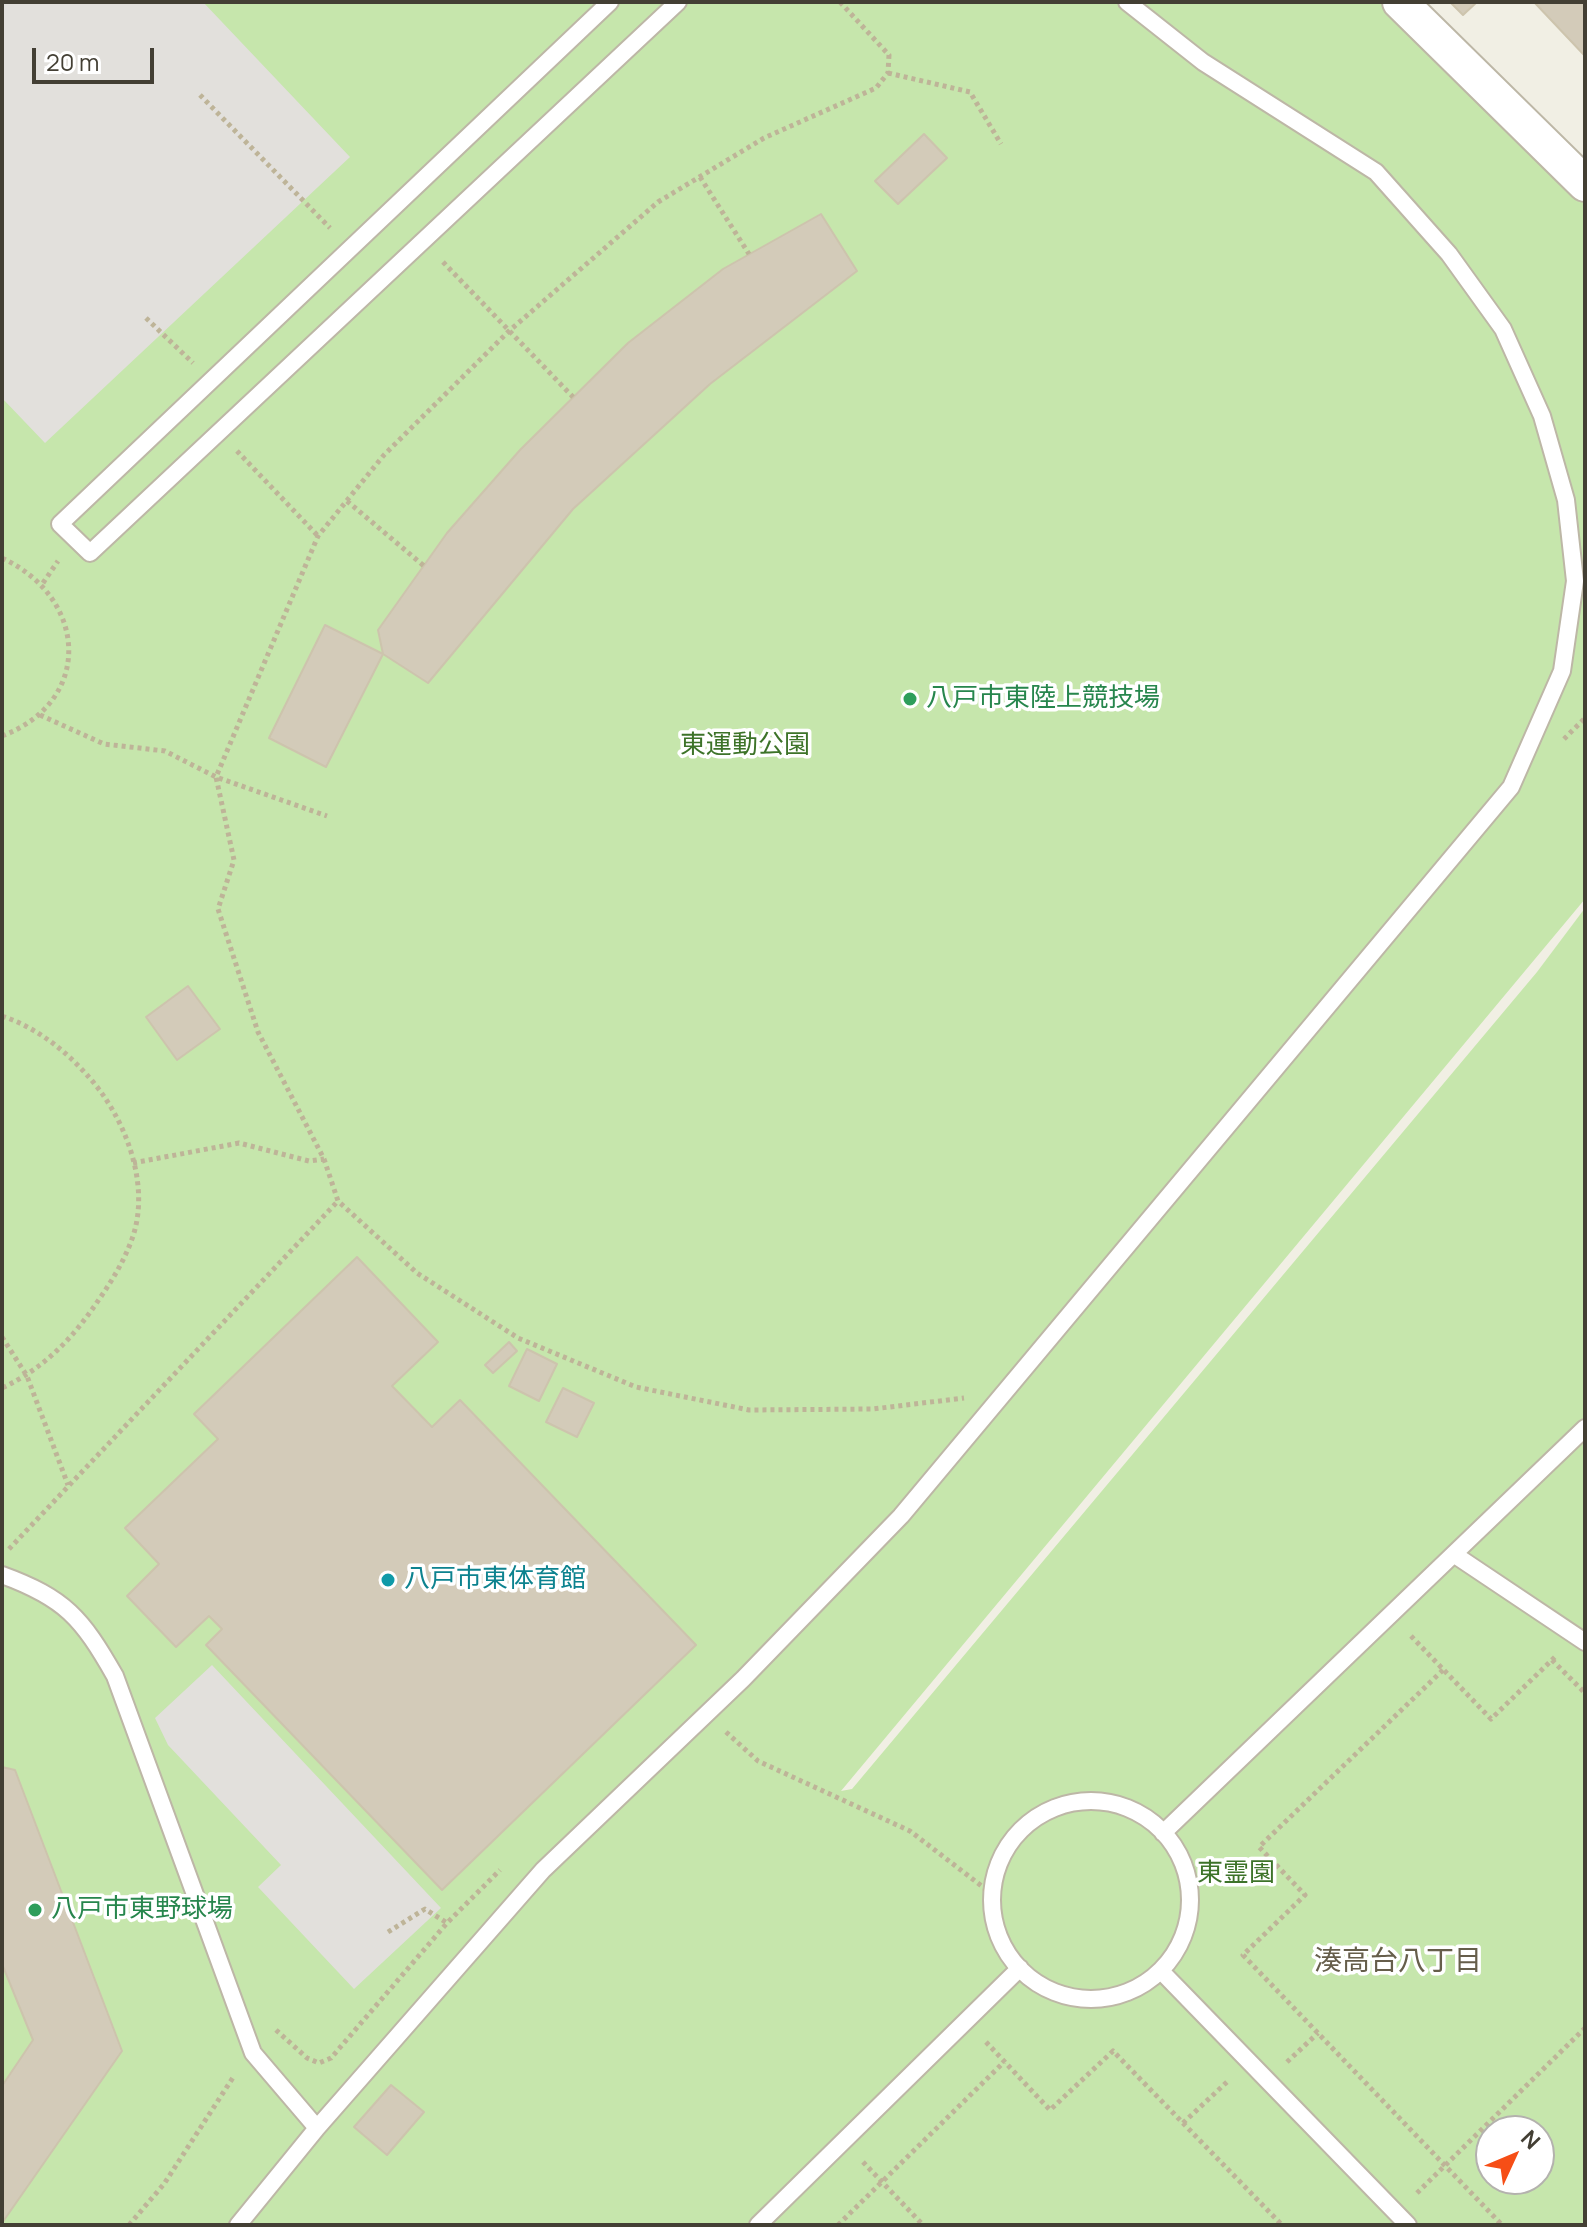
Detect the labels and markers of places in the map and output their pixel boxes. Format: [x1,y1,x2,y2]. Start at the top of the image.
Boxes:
place label: 八戸市東陸上競技場 [926,683,1160,715]
marker: 八戸市東陸上競技場 [901,690,919,708]
place label: 八戸市東体育館 [404,1564,586,1596]
marker: 八戸市東体育館 [379,1571,397,1589]
place label: 八戸市東野球場 [51,1894,233,1926]
marker: 八戸市東野球場 [26,1901,44,1919]

